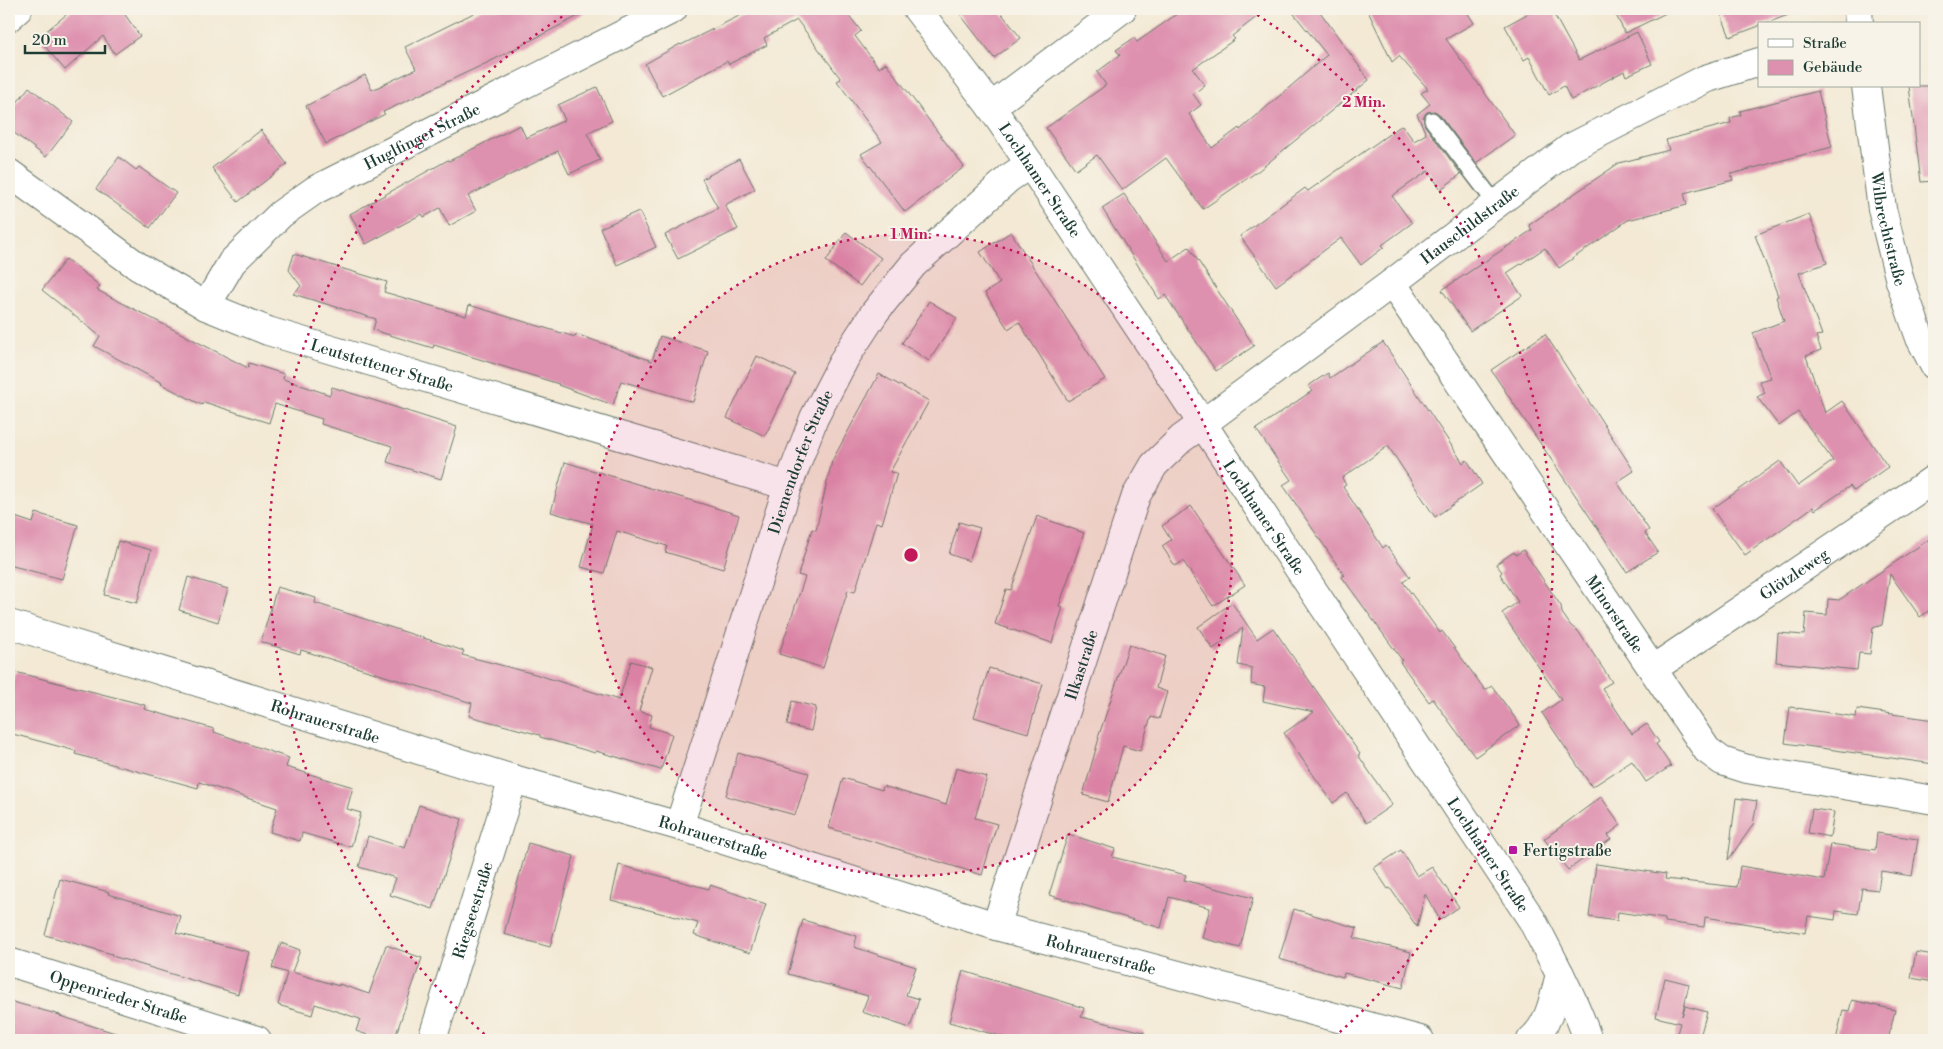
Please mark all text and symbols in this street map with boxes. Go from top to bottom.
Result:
scale bar [25,22,105,54]
legend [1758,22,1920,88]
text: 20 m [32,31,67,50]
text: Straße [1803,34,1847,53]
text: Gebäude [1803,58,1862,77]
text: 2 Min. [1342,93,1386,112]
street label: Huglfinger Straße [361,99,484,175]
street label: Lochhamer Straße [994,119,1085,242]
street label: Wilbrechtstraße [1866,170,1910,289]
street label: Hauschildstraße [1417,181,1523,269]
text: 1 Min. [890,225,932,244]
street label: Leutstettener Straße [308,335,456,397]
street label: Diemendorfer Straße [764,386,838,537]
street label: Lochhamer Straße [1218,457,1309,579]
street label: Glötzleweg [1756,544,1833,605]
centre of rings [902,546,920,564]
street label: Minorstraße [1581,572,1648,657]
street label: Ilkastraße [1061,627,1103,702]
street label: Rohrauerstraße [268,696,382,748]
street label: Lochhamer Straße [1442,794,1533,917]
street label: Rohrauerstraße [656,812,770,864]
place label: Fertigstraße [1523,841,1612,861]
marker: Fertigstraße [1507,844,1519,856]
street label: Riegseestraße [449,859,498,962]
street label: Rohrauerstraße [1043,931,1158,980]
street label: Oppenrieder Straße [47,966,190,1029]

